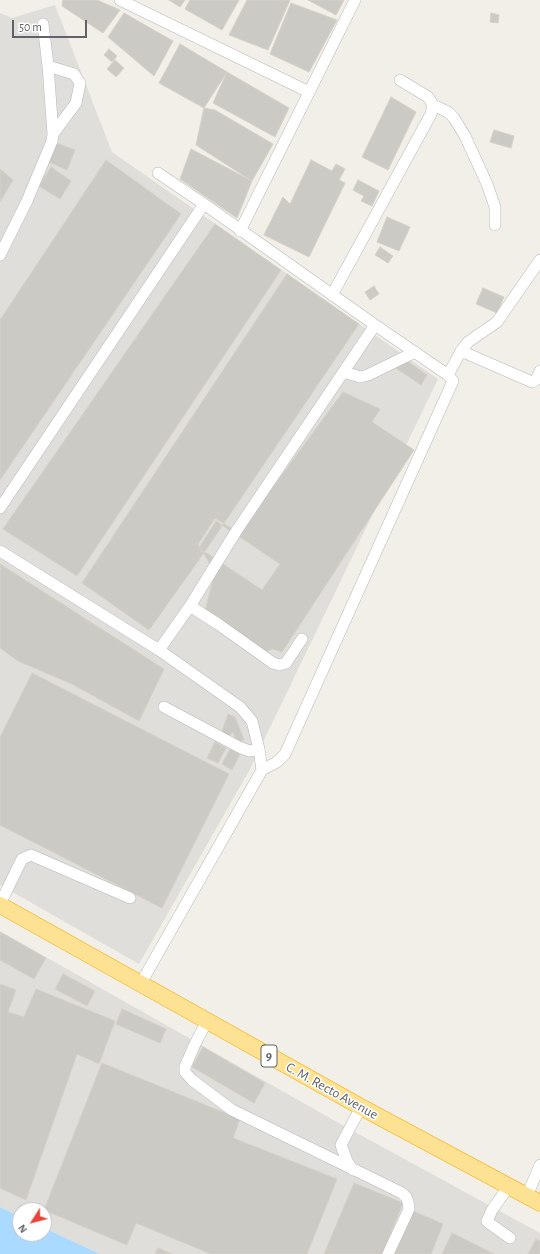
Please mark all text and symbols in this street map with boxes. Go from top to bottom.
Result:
scale bar [14,12,89,38]
text: 50 m [19,21,42,33]
road number: 9 [261,1045,277,1067]
street label: C. M. Recto Avenue [283,1059,381,1123]
north arrow [12,1202,52,1242]
text: N [16,1222,29,1235]

